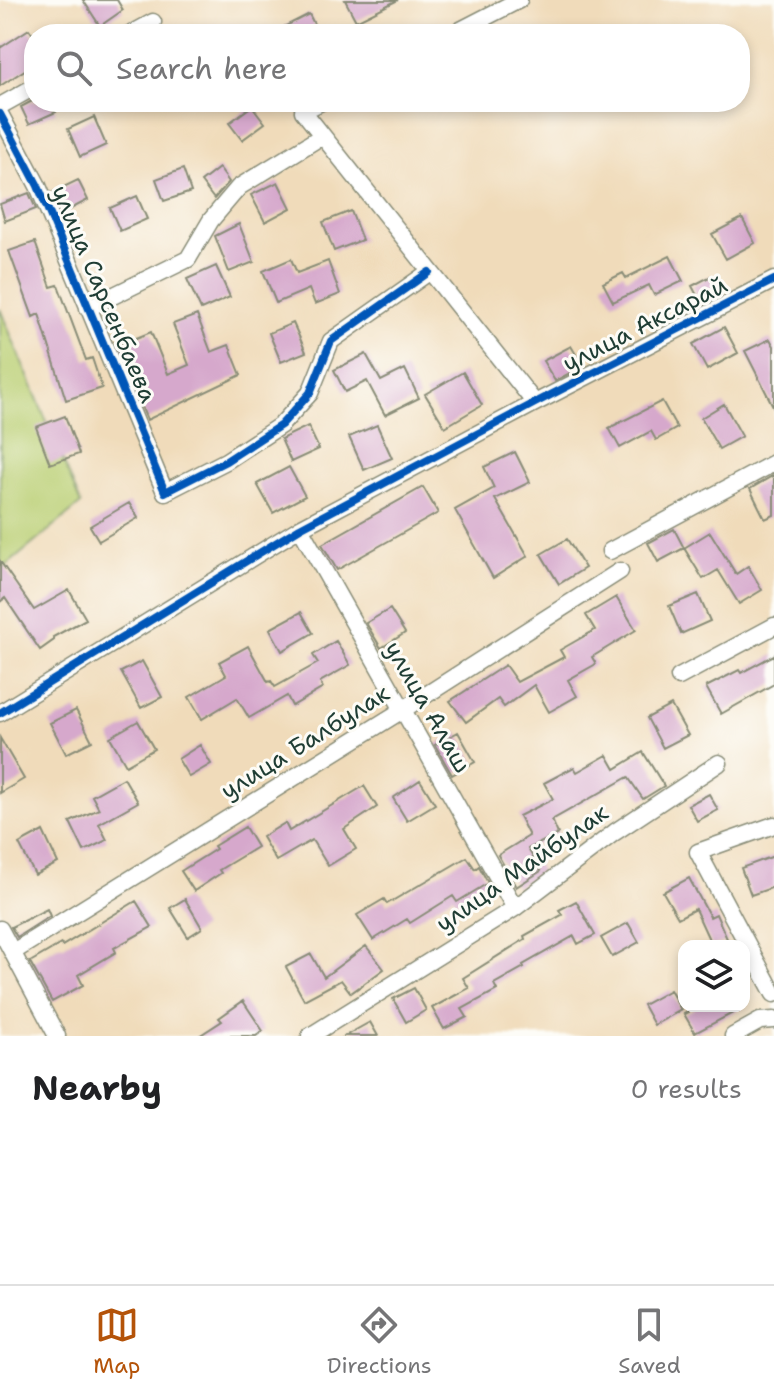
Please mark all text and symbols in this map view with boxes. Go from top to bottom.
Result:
search box [24,24,750,112]
icon: search [52,46,96,90]
text: Search here [116,48,287,89]
street label: улица Сарсенбаева [44,180,164,408]
street label: улица Аксарай [557,269,733,379]
street label: улица Алаш [377,635,479,779]
street label: улица Балбулак [214,677,396,807]
street label: улица Майбулак [429,796,615,940]
map controls [678,940,750,1012]
button: layers [678,940,750,1012]
text: Nearby [32,1065,162,1111]
text: 0 results [630,1071,742,1106]
tab: Map [93,1303,140,1380]
tab: Directions [327,1303,432,1380]
tab: Saved [618,1303,681,1380]

